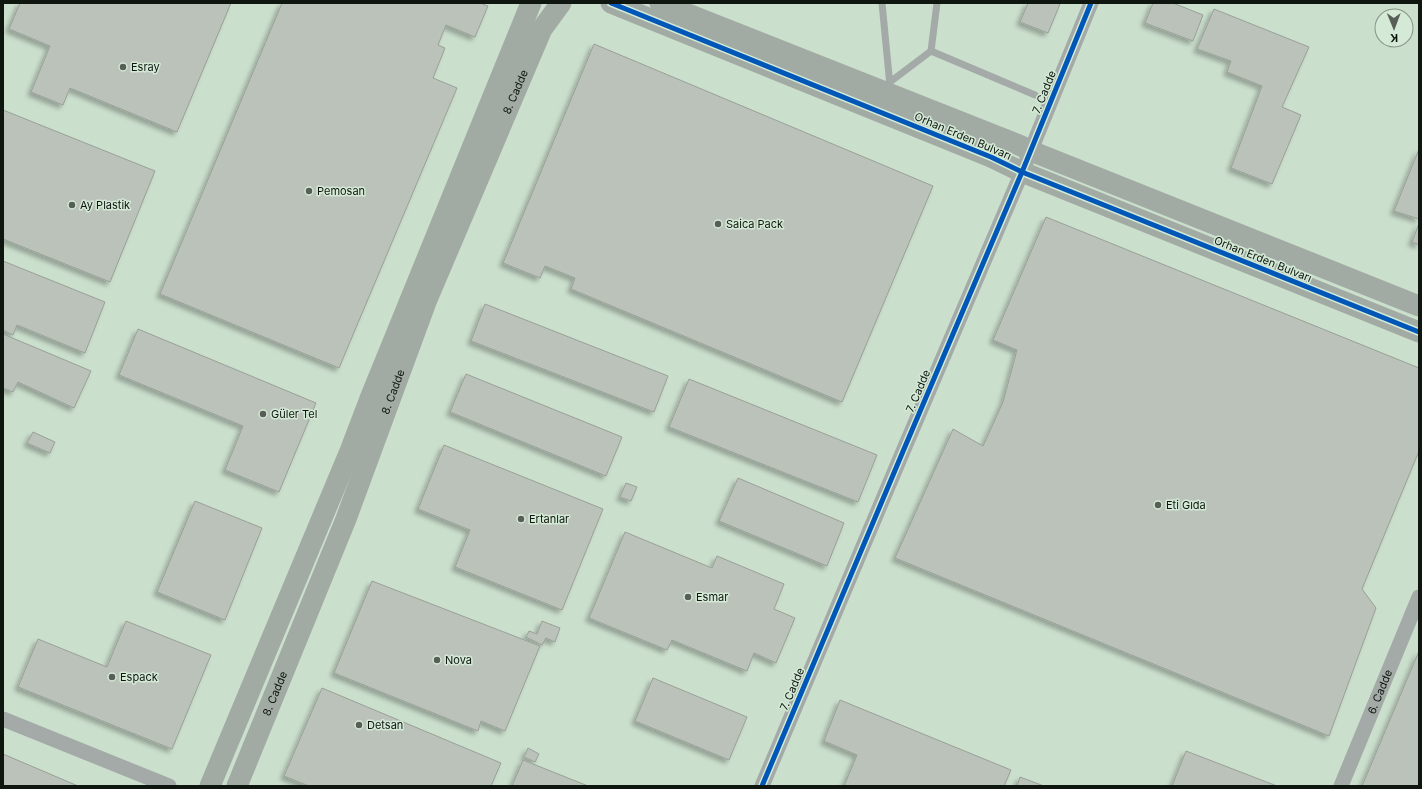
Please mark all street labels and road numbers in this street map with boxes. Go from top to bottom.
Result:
street label: 8. Cadde [500,67,531,116]
street label: 7. Cadde [1029,68,1059,116]
street label: Orhan Erden Bulvarı [912,109,1014,163]
street label: Orhan Erden Bulvarı [1212,233,1314,285]
street label: 8. Cadde [378,367,408,416]
street label: 7. Cadde [903,367,933,415]
street label: 7. Cadde [777,665,807,713]
street label: 6. Cadde [1365,667,1395,716]
street label: 8. Cadde [259,669,290,718]

